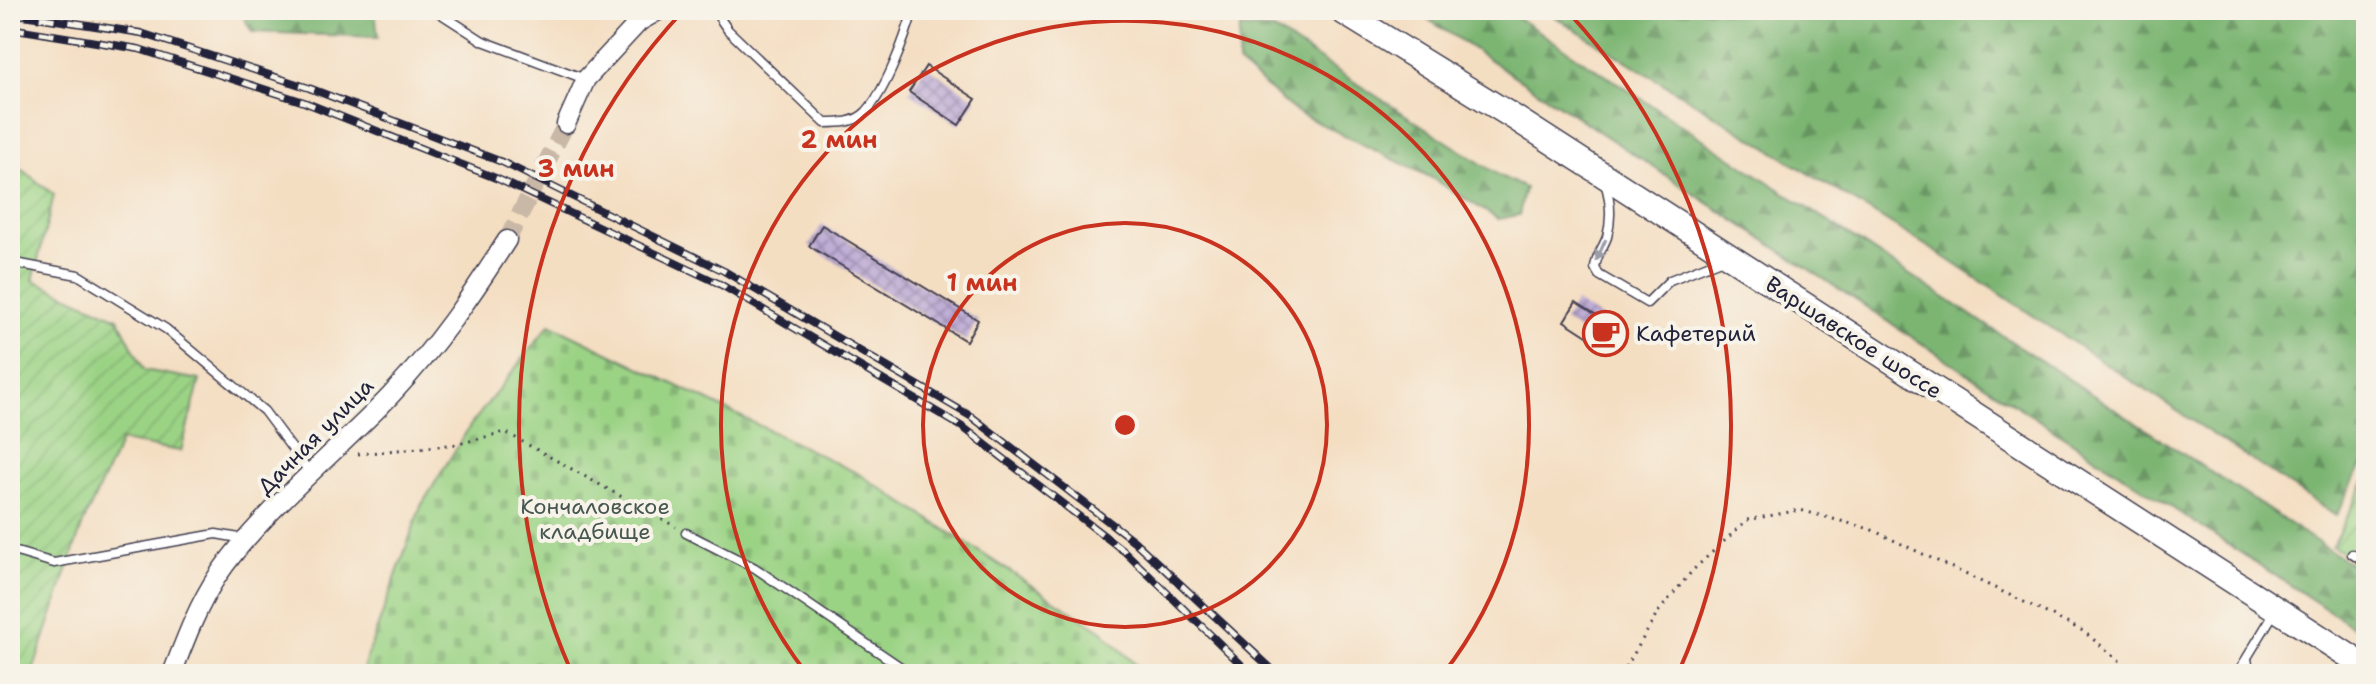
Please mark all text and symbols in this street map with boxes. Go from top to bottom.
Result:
text: 2 мин [801,124,878,156]
text: 3 мин [538,153,615,185]
one-way arrow [1594,238,1608,261]
text: 1 мин [946,267,1018,299]
street label: Варшавское шоссе [1760,269,1948,405]
cafe icon: Кафетерий [1581,309,1629,357]
place label: Кафетерий [1636,319,1756,348]
street label: Дачная улица [251,372,380,501]
centre of rings [1111,411,1139,439]
park label: Кончаловское кладбище [520,492,670,546]

